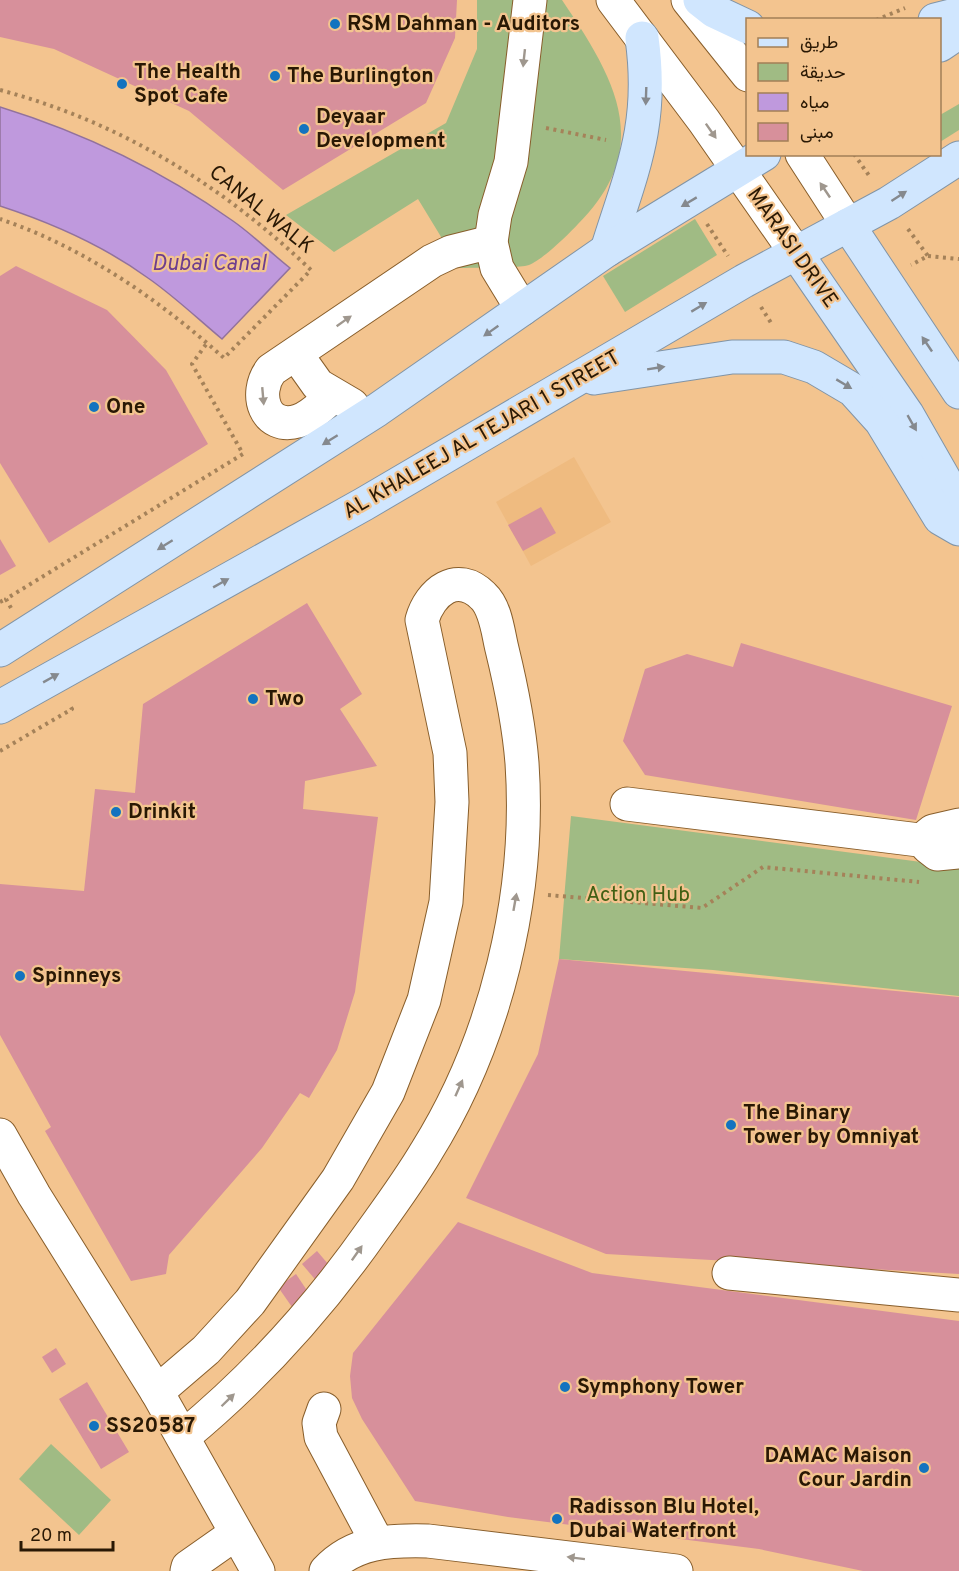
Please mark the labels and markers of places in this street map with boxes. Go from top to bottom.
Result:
place label: RSM Dahman - Auditors [347,11,580,38]
marker: RSM Dahman - Auditors [328,17,342,31]
place label: The Health Spot Cafe [134,59,241,110]
place label: The Burlington [287,63,434,90]
marker: The Burlington [268,69,282,83]
marker: The Health Spot Cafe [115,77,129,91]
place label: Deyaar Development [316,104,445,155]
marker: Deyaar Development [297,122,311,136]
place label: One [106,394,145,421]
marker: One [87,400,101,414]
place label: Two [265,686,304,713]
marker: Two [246,692,260,706]
place label: Drinkit [128,799,196,826]
marker: Drinkit [109,805,123,819]
place label: Spinneys [32,963,121,990]
marker: Spinneys [13,969,27,983]
place label: The Binary Tower by Omniyat [743,1100,919,1151]
marker: The Binary Tower by Omniyat [724,1118,738,1132]
place label: Symphony Tower [577,1374,744,1401]
marker: Symphony Tower [558,1380,572,1394]
place label: SS20587 [106,1413,195,1440]
marker: SS20587 [87,1419,101,1433]
place label: DAMAC Maison Cour Jardin [764,1443,912,1494]
marker: DAMAC Maison Cour Jardin [917,1461,931,1475]
place label: Radisson Blu Hotel, Dubai Waterfront [569,1494,759,1545]
marker: Radisson Blu Hotel, Dubai Waterfront [550,1512,564,1526]

